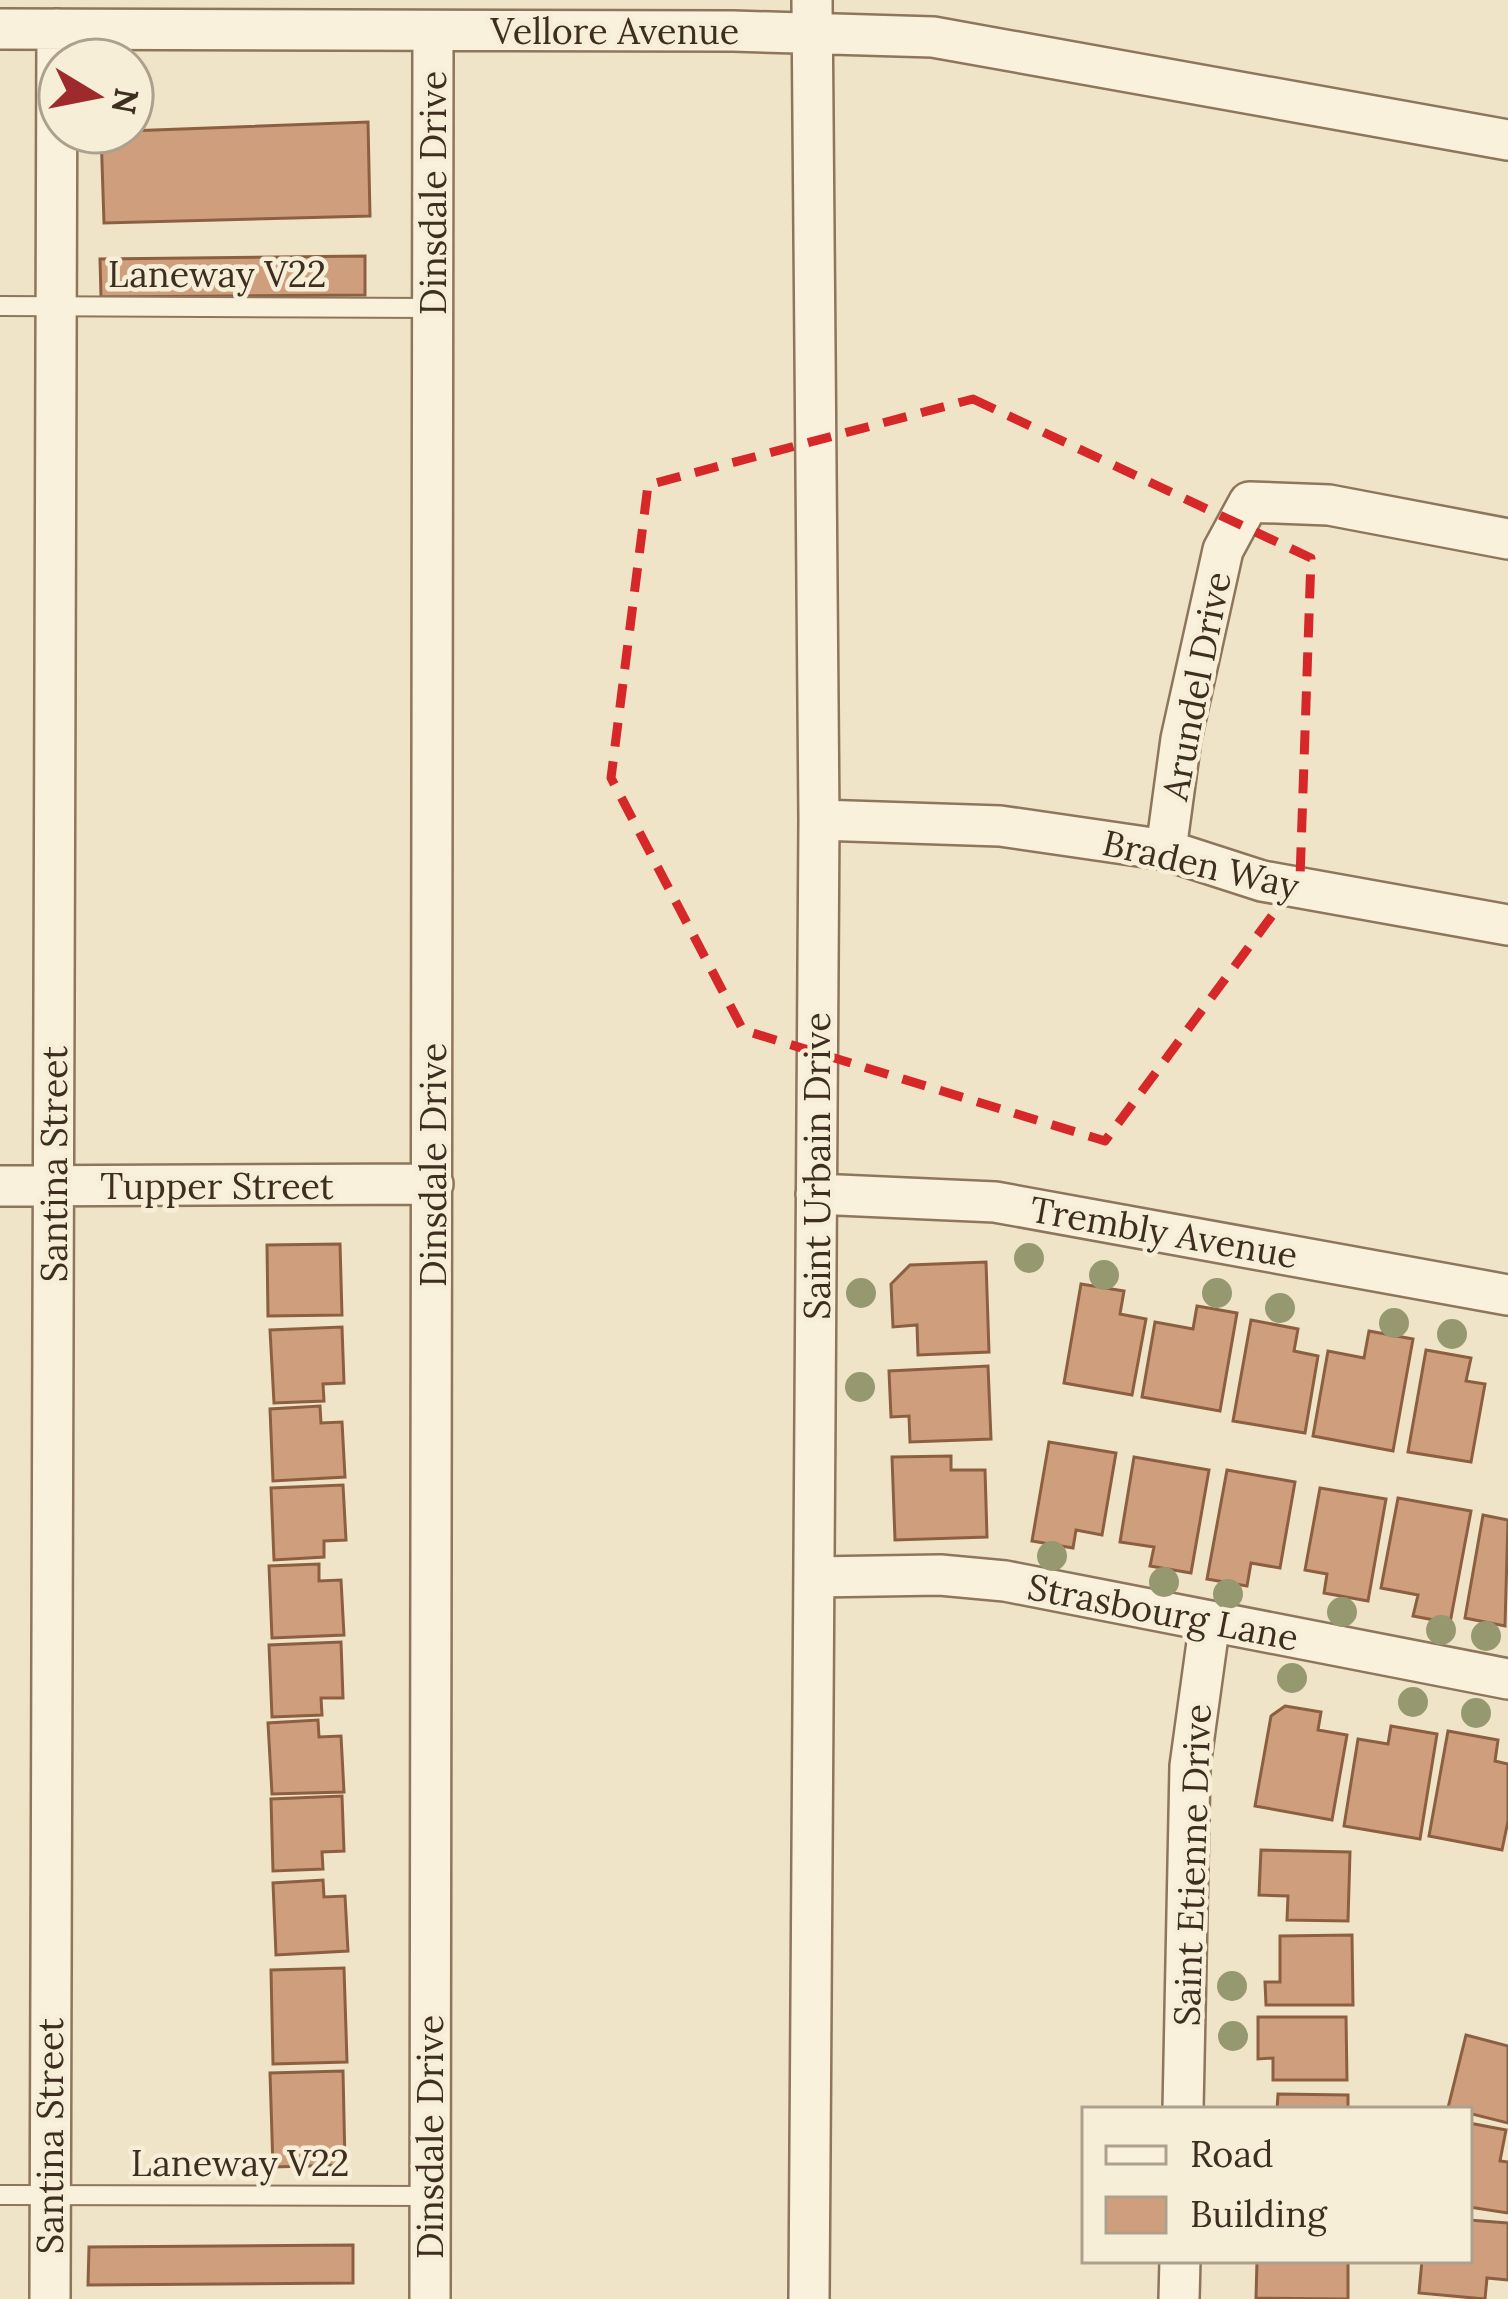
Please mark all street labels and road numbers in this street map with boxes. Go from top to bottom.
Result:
street label: Vellore Avenue [490,8,739,54]
street label: Dinsdale Drive [410,71,456,315]
street label: Laneway V22 [108,251,326,297]
street label: Arundel Drive [1151,568,1241,805]
street label: Braden Way [1098,819,1304,909]
street label: Saint Urbain Drive [794,1012,840,1320]
street label: Dinsdale Drive [410,1043,456,1287]
street label: Santina Street [31,1046,77,1282]
street label: Tupper Street [100,1163,334,1209]
street label: Trembly Avenue [1027,1186,1301,1278]
street label: Strasbourg Lane [1024,1563,1302,1661]
street label: Saint Etienne Drive [1163,1703,1221,2027]
street label: Dinsdale Drive [407,2015,453,2259]
street label: Santina Street [27,2018,73,2254]
street label: Laneway V22 [131,2140,349,2186]

